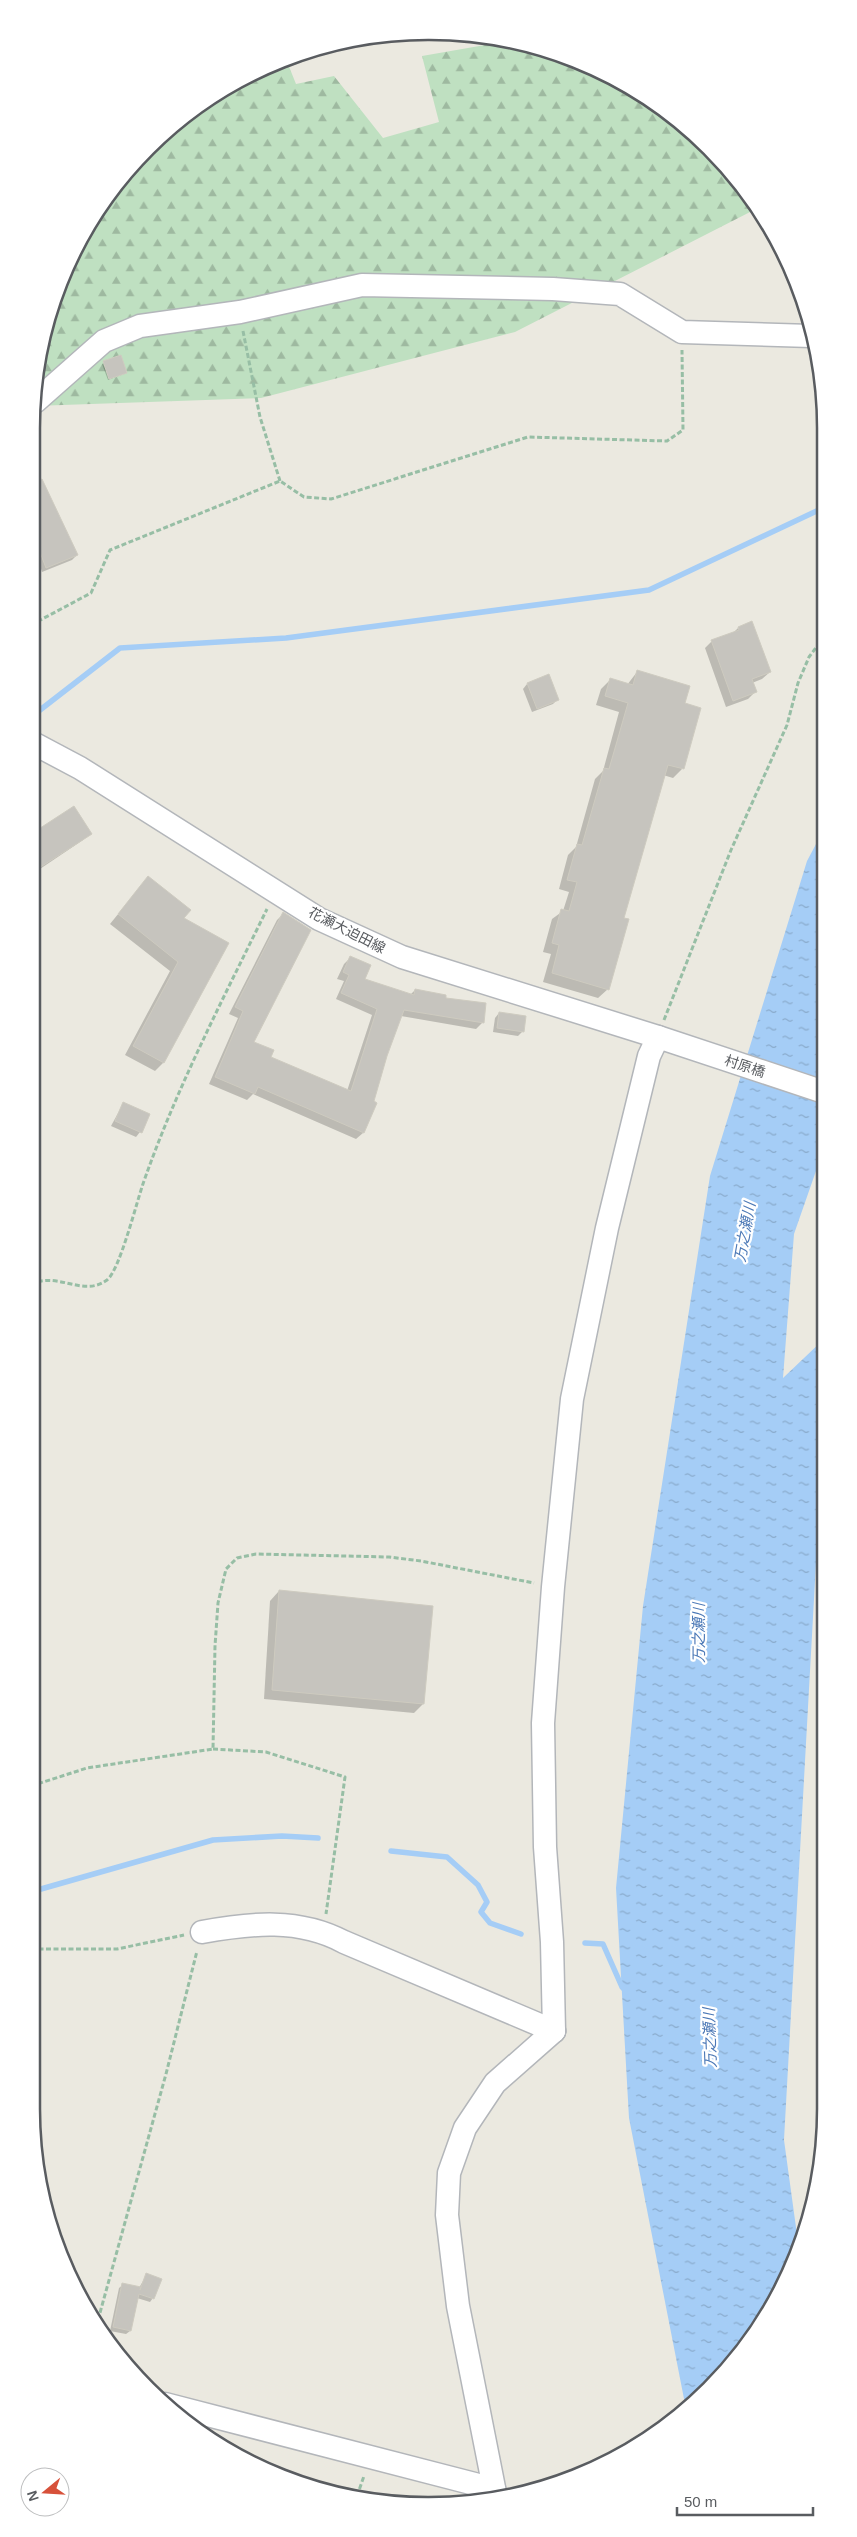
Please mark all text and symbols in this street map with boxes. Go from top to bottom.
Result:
street label: 花瀬大迫田線 [306,904,388,956]
street label: 村原橋 [723,1052,767,1080]
water label: 万之瀬川 [731,1199,758,1263]
water label: 万之瀬川 [690,1601,707,1663]
water label: 万之瀬川 [700,2006,719,2068]
north arrow [20,2467,70,2517]
scale bar [677,2484,813,2516]
text: N [23,2489,42,2503]
text: 50 m [684,2493,717,2510]

